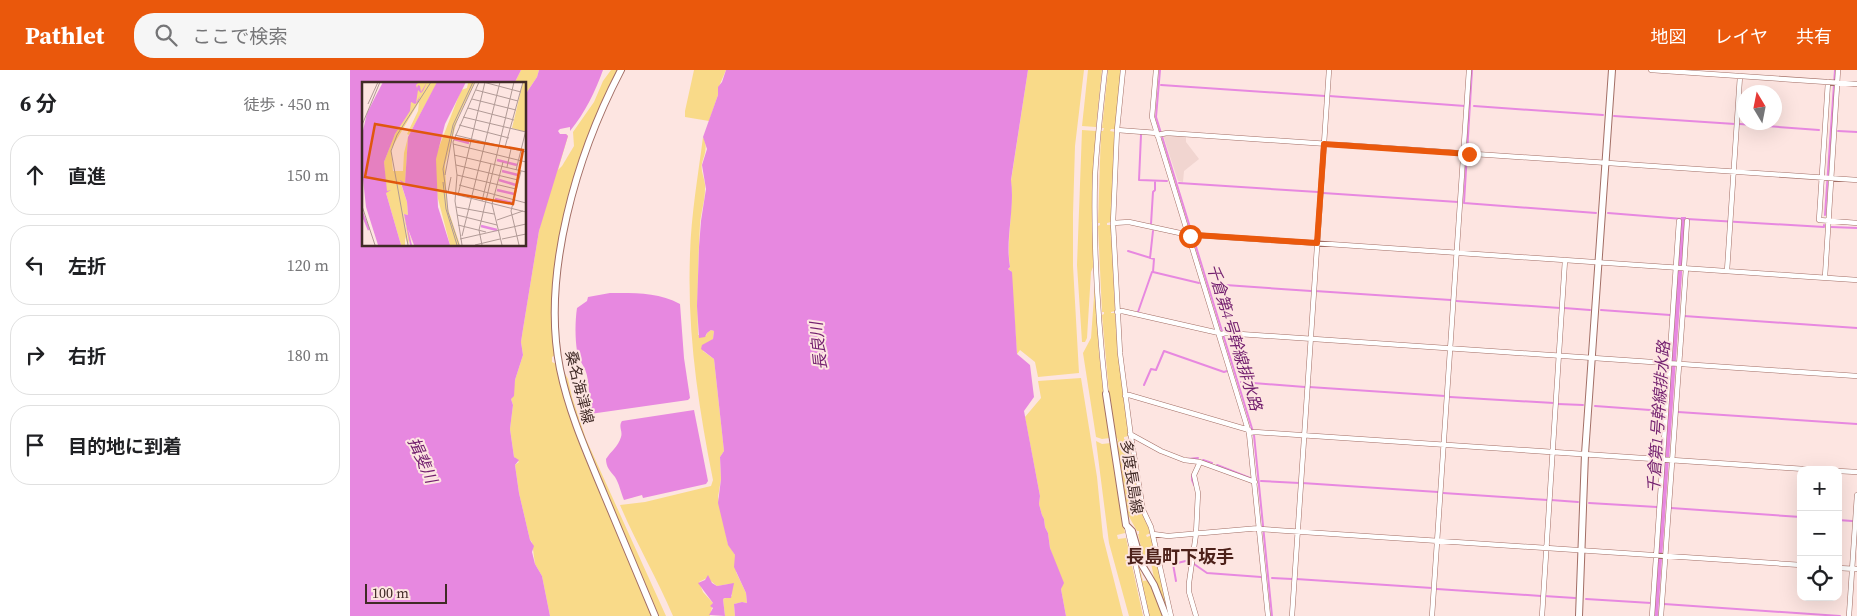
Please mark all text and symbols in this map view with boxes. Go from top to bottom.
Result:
search box [134,13,484,58]
text: Pathlet [25,19,104,52]
icon: search [152,21,180,49]
text: ここで検索 [192,23,287,49]
text: 地図 [1651,24,1687,49]
text: レイヤ [1715,24,1768,49]
text: 共有 [1796,24,1832,49]
inset map [362,82,526,246]
north arrow [1737,85,1782,130]
text: 6 分 [20,89,57,118]
text: 徒歩 · 450 m [244,93,330,115]
route end [1458,143,1481,166]
icon: ahead [21,161,49,189]
text: 直進 [68,163,106,189]
text: 150 m [287,164,329,186]
route start [1179,225,1202,248]
icon: left [21,251,49,279]
text: 左折 [68,253,106,279]
text: 120 m [287,254,329,276]
water label: 千倉第4号幹線排水路 [1202,261,1268,415]
water label: 長良川 [804,319,831,371]
water label: 千倉第1号幹線排水路 [1642,338,1674,494]
icon: right [21,341,49,369]
text: 右折 [68,343,106,369]
text: 180 m [287,344,329,366]
street label: 桑名海津線 [561,348,599,426]
icon: arrive [21,431,49,459]
text: 目的地に到着 [68,433,182,459]
water label: 揖斐川 [403,434,444,488]
street label: 多度長島線 [1116,438,1148,516]
map controls [1797,466,1842,601]
button: + [1797,466,1842,511]
button: − [1797,511,1842,556]
district label: 長島町下坂手 [1126,544,1234,569]
button: locate [1797,556,1842,601]
scale bar [365,581,448,604]
text: 100 m [372,583,409,603]

